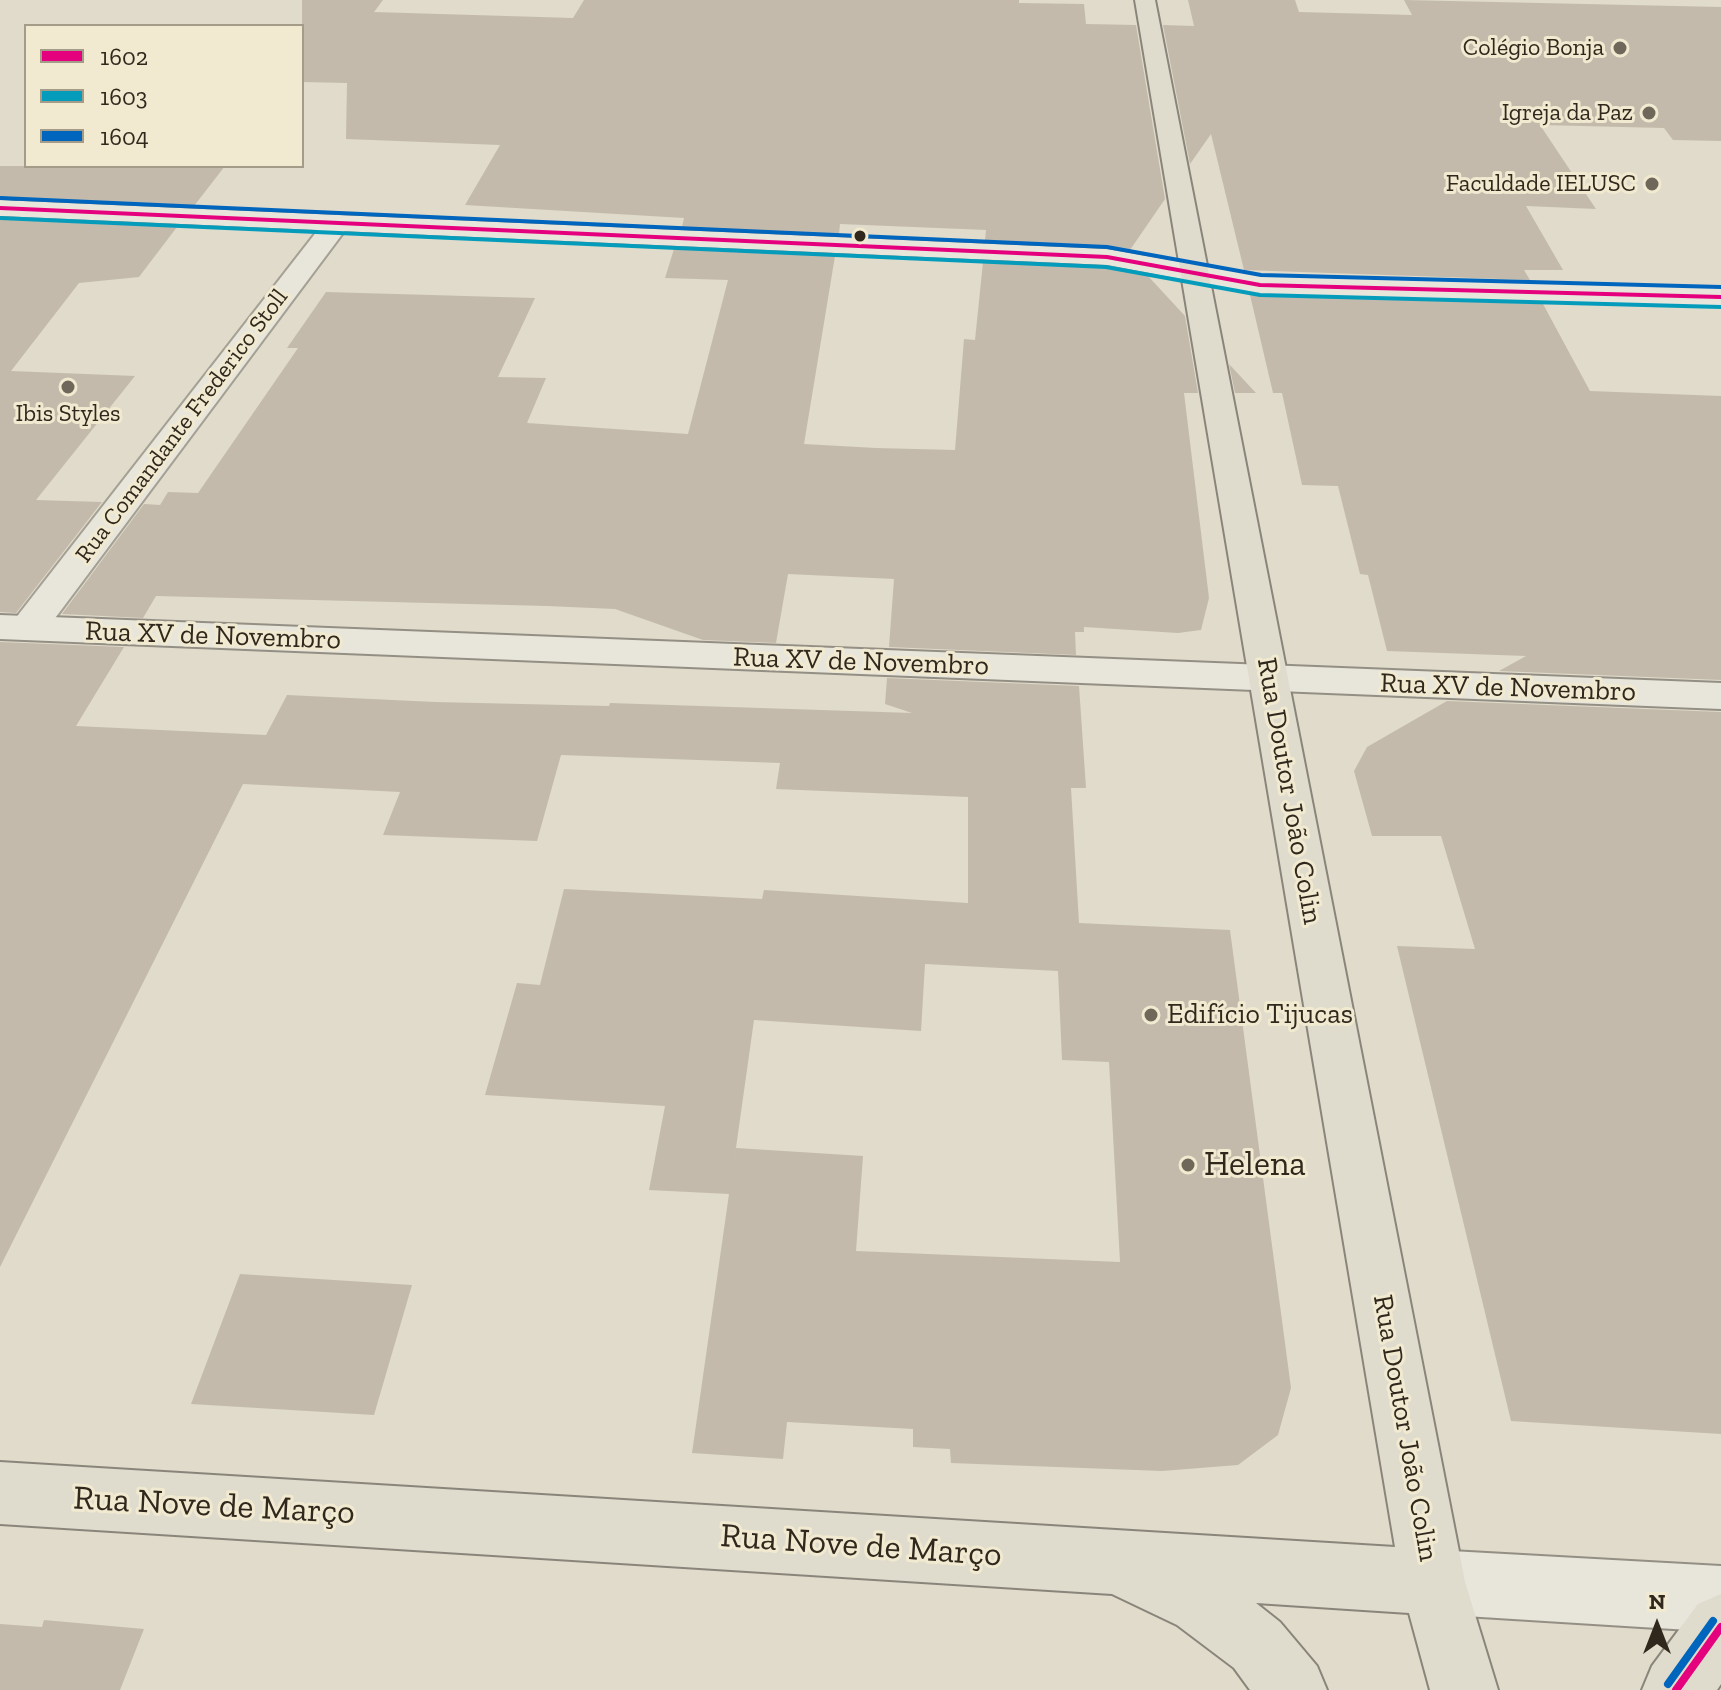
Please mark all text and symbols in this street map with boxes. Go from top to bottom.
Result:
legend [24,24,304,168]
place label: Colégio Bonja [1463,34,1604,62]
marker: Colégio Bonja [1611,39,1629,57]
text: 1602 [100,42,148,71]
text: 1603 [100,82,148,111]
place label: Igreja da Paz [1502,99,1633,127]
marker: Igreja da Paz [1640,104,1658,122]
text: 1604 [100,122,149,151]
place label: Faculdade IELUSC [1446,170,1636,198]
marker: Faculdade IELUSC [1643,175,1661,193]
unlabelled marker [852,228,868,244]
street label: Rua Comandante Frederico Stoll [70,284,294,568]
marker: Ibis Styles [59,378,77,396]
place label: Ibis Styles [15,400,121,428]
street label: Rua XV de Novembro [84,615,342,657]
street label: Rua XV de Novembro [732,641,990,683]
street label: Rua Doutor João Colin [1249,655,1329,927]
street label: Rua XV de Novembro [1379,667,1637,709]
place label: Edifício Tijucas [1167,998,1353,1032]
marker: Edifício Tijucas [1142,1006,1160,1024]
place label: Helena [1204,1145,1306,1185]
marker: Helena [1179,1156,1197,1174]
street label: Rua Doutor João Colin [1365,1292,1445,1564]
street label: Rua Nove de Março [72,1478,356,1534]
street label: Rua Nove de Março [719,1516,1003,1576]
north arrow [1617,1586,1697,1666]
text: N [1649,1588,1665,1615]

